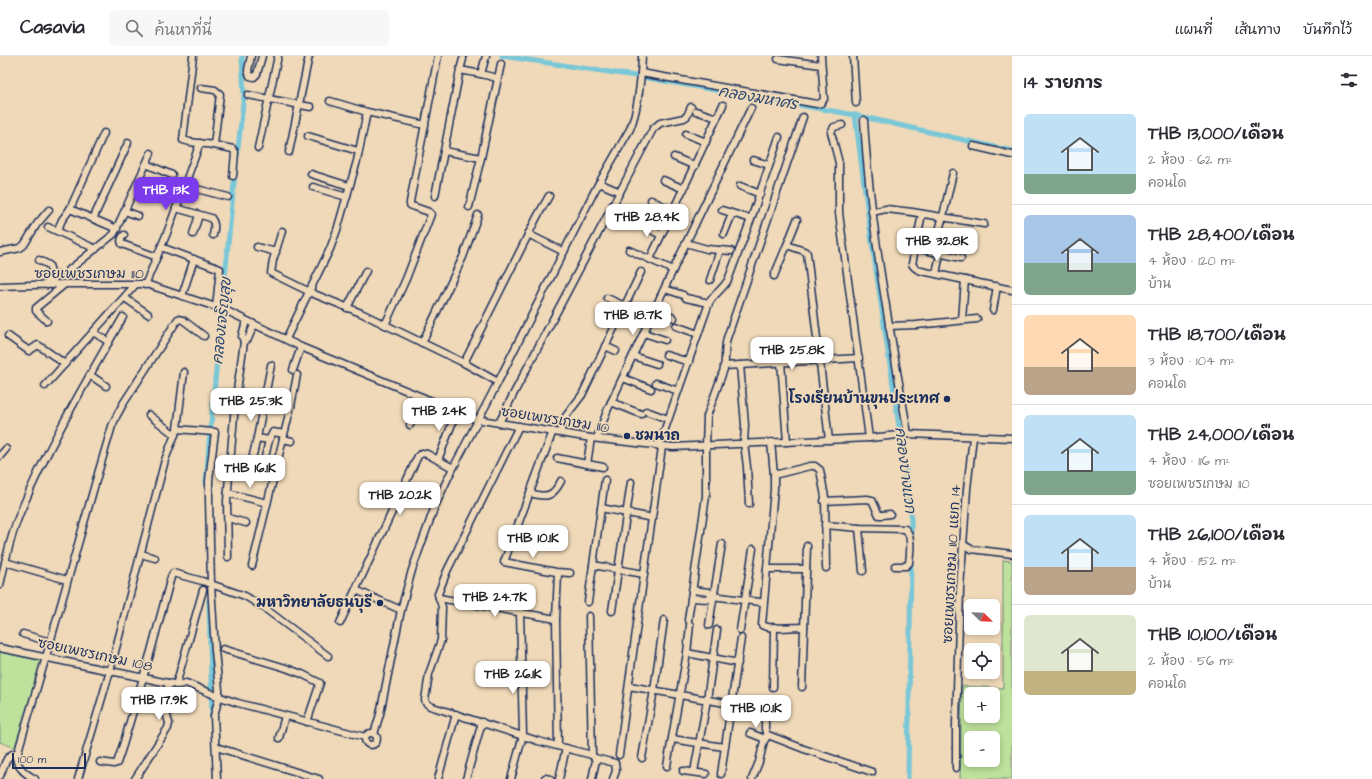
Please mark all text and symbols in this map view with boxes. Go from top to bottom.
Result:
search box [109,10,389,46]
text: Casavia [20,14,85,41]
icon: search [123,17,145,39]
text: ค้นหาที่นี่ [155,20,212,41]
text: แผนที่ [1175,20,1212,40]
text: เส้นทาง [1234,20,1281,40]
text: บันทึกไว้ [1303,20,1352,40]
icon: filters [1338,69,1360,91]
text: 14 รายการ [1024,71,1103,95]
water label: คลองมหาศร [717,81,801,116]
text: THB 13,000/เดือน [1148,122,1284,146]
icon: home [1056,130,1104,178]
text: 2 ห้อง · 62 m² [1148,151,1233,169]
text: คอนโด [1148,174,1186,192]
pin: THB 13K [129,177,203,211]
text: THB 13K [143,181,189,199]
pin: THB 28.4K [601,204,693,238]
text: THB 28.4K [615,208,679,226]
text: THB 28,400/เดือน [1148,223,1295,247]
pin: THB 32.8K [891,228,983,262]
icon: home [1056,231,1104,279]
text: THB 32.8K [906,232,968,250]
text: 4 ห้อง · 120 m² [1148,252,1236,270]
street label: ซอยเพชรเกษม 110 [34,264,144,284]
water label: คลองเจริญสุข [207,275,237,365]
text: บ้าน [1148,275,1171,293]
pin: THB 18.7K [587,302,679,336]
text: THB 18.7K [604,306,662,324]
text: THB 18,700/เดือน [1148,323,1286,347]
icon: home [1056,331,1104,379]
pin: THB 25.8K [746,337,838,371]
text: THB 25.8K [759,341,825,359]
text: 3 ห้อง · 104 m² [1148,352,1235,370]
text: คอนโด [1148,375,1186,393]
pin: THB 25.3K [205,388,297,422]
place label: โรงเรียนบ้านขุนประเทศ [788,388,940,409]
text: THB 25.3K [219,392,283,410]
marker: โรงเรียนบ้านขุนประเทศ [942,394,952,404]
pin: THB 24K [402,398,476,432]
text: THB 24K [412,402,466,420]
street label: ซอยเพชรเกษม 110 [499,402,611,438]
text: THB 24,000/เดือน [1148,423,1294,447]
place label: ชมนาถ [635,426,680,446]
water label: คลองบางแวก [889,426,921,516]
marker: ชมนาถ [622,431,632,441]
icon: home [1056,431,1104,479]
text: 4 ห้อง · 116 m² [1148,452,1230,470]
pin: THB 16.1K [204,455,296,489]
text: THB 16.1K [224,459,276,477]
text: ซอยเพชรเกษม 110 [1148,475,1250,493]
pin: THB 20.2K [354,482,446,516]
street label: ซอยเพชรเกษม 110 แยก 14 [938,484,966,644]
text: THB 20.2K [368,486,432,504]
text: THB 26,100/เดือน [1148,523,1285,547]
pin: THB 10.1K [487,525,579,559]
text: THB 10.1K [507,529,559,547]
icon: home [1056,531,1104,579]
text: 4 ห้อง · 152 m² [1148,552,1237,570]
text: บ้าน [1148,575,1171,593]
pin: THB 24.7K [449,584,541,618]
text: THB 24.7K [463,588,527,606]
place label: มหาวิทยาลัยธนบุรี [256,592,372,613]
marker: มหาวิทยาลัยธนบุรี [375,598,385,608]
north arrow [964,599,1000,635]
map controls [964,599,1000,767]
text: THB 10,100/เดือน [1148,623,1277,647]
icon: home [1056,631,1104,679]
street label: ซอยเพชรเกษม 108 [36,633,154,677]
button: locate [964,643,1000,679]
text: 2 ห้อง · 56 m² [1148,652,1234,670]
pin: THB 26.1K [467,661,559,695]
text: THB 26.1K [484,665,542,683]
text: คอนโด [1148,675,1186,693]
pin: THB 17.9K [113,687,205,721]
button: + [964,687,1000,723]
text: THB 17.9K [130,691,188,709]
pin: THB 10.1K [710,695,802,729]
text: THB 10.1K [730,699,782,717]
button: − [964,731,1000,767]
scale bar [12,751,86,770]
text: 100 m [18,752,46,767]

